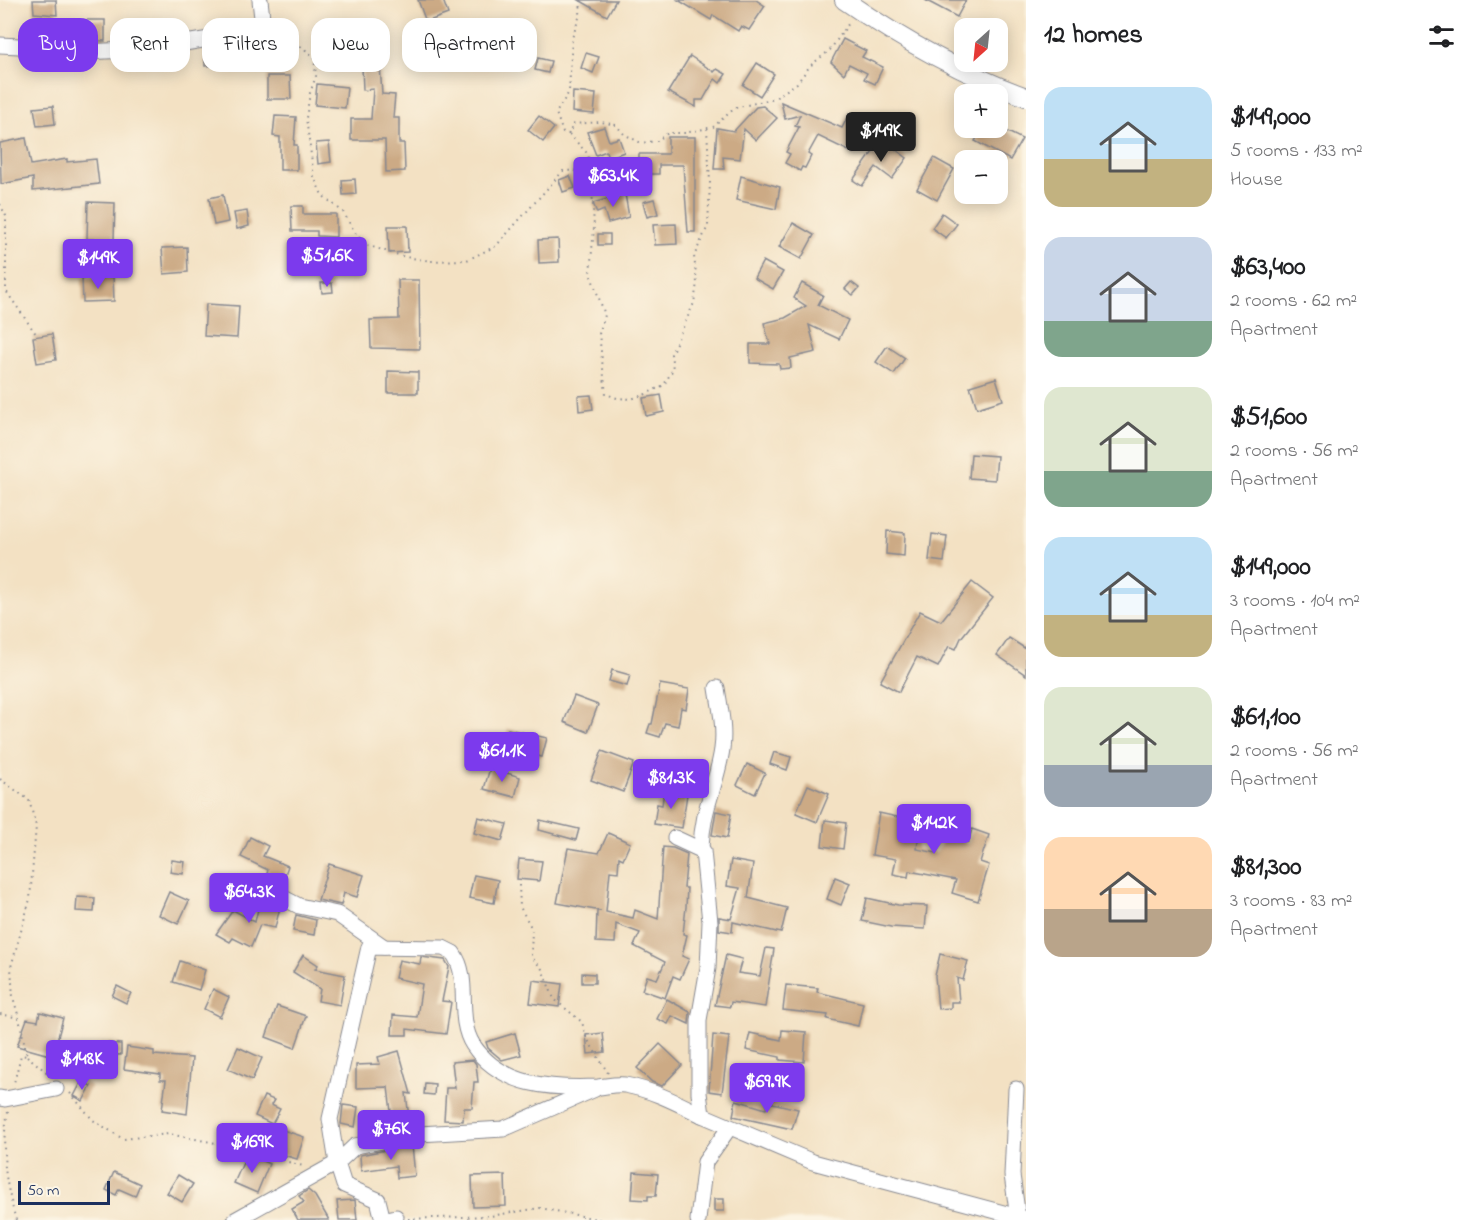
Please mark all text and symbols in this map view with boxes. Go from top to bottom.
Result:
text: 12 homes [1044,17,1143,55]
chip: Buy [18,18,98,72]
chip: Rent [110,18,190,72]
chip: Filters [202,18,299,72]
chip: New [311,18,390,72]
chip: Apartment [402,18,537,72]
north arrow [954,18,1008,72]
map controls [954,18,1008,204]
icon: filters [1425,20,1458,53]
button: + [954,84,1008,138]
text: $149,000 [1230,99,1311,137]
icon: home [1092,111,1164,183]
pin: $149K [839,112,923,163]
text: $149K [860,117,902,146]
text: 5 rooms · 133 m² [1230,137,1363,166]
button: − [954,150,1008,204]
pin: $63.4K [564,157,662,208]
text: $63.4K [587,162,639,191]
text: House [1230,166,1283,195]
pin: $51.6K [278,237,376,288]
pin: $149K [56,239,140,290]
text: $51.6K [301,242,353,271]
text: $149K [77,244,119,273]
text: $63,400 [1230,249,1306,287]
icon: home [1092,261,1164,333]
text: 2 rooms · 62 m² [1230,287,1357,316]
text: Apartment [1230,316,1318,345]
text: $51,600 [1230,399,1307,437]
icon: home [1092,411,1164,483]
text: 2 rooms · 56 m² [1230,437,1359,466]
text: Apartment [1230,466,1318,495]
text: $149,000 [1230,549,1311,587]
icon: home [1092,561,1164,633]
text: 3 rooms · 104 m² [1230,587,1360,616]
text: Apartment [1230,616,1318,645]
text: $61,100 [1230,699,1301,737]
icon: home [1092,711,1164,783]
pin: $61.1K [453,732,551,783]
text: $61.1K [478,737,526,766]
text: 2 rooms · 56 m² [1230,737,1359,766]
pin: $81.3K [622,759,720,810]
text: $81.3K [647,764,695,793]
text: Apartment [1230,766,1318,795]
pin: $142K [892,804,976,855]
text: $142K [911,809,957,838]
text: $81,300 [1230,849,1301,887]
icon: home [1092,861,1164,933]
pin: $64.3K [200,873,298,924]
text: $64.3K [223,878,275,907]
text: 3 rooms · 83 m² [1230,887,1352,916]
text: Apartment [1230,916,1318,945]
pin: $148K [40,1040,124,1091]
text: $148K [60,1045,104,1074]
pin: $69.9K [718,1063,816,1114]
text: $69.9K [744,1068,790,1097]
pin: $76K [355,1110,427,1161]
text: $76K [372,1115,410,1144]
pin: $169K [210,1123,294,1174]
text: $169K [231,1128,273,1157]
scale bar [18,1178,110,1206]
text: 50 m [27,1179,59,1203]

